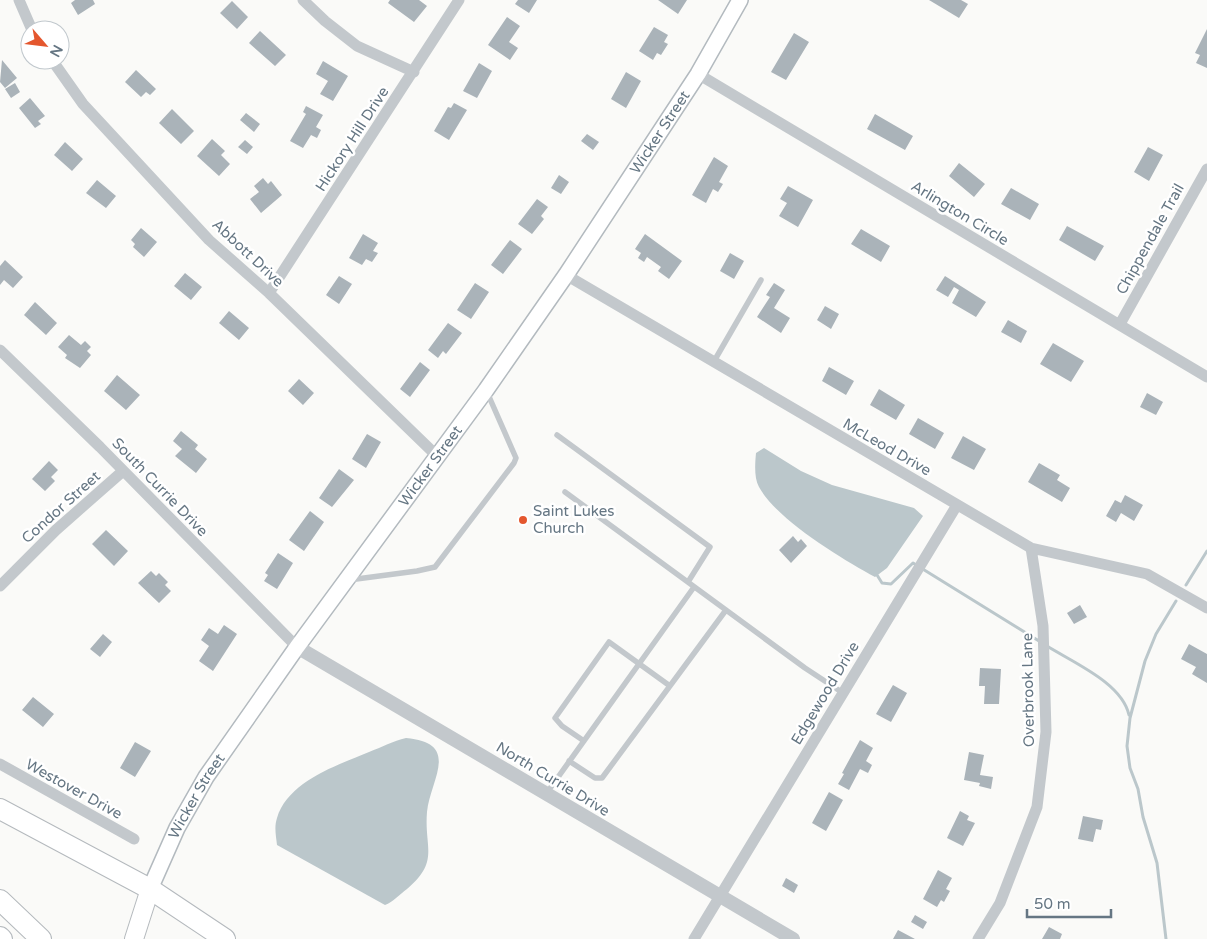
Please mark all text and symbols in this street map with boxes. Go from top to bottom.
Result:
north arrow [20,20,70,70]
text: N [46,42,66,60]
street label: Hickory Hill Drive [312,83,392,195]
street label: Wicker Street [626,87,694,177]
street label: Arlington Circle [908,177,1012,249]
street label: Chippendale Trail [1112,181,1188,297]
street label: Abbott Drive [208,215,288,291]
street label: McLeod Drive [840,414,934,480]
street label: Wicker Street [395,422,466,510]
street label: South Currie Drive [108,434,212,540]
street label: Condor Street [18,467,104,547]
place label: Saint Lukes Church [533,502,615,537]
marker: Saint Lukes Church [517,514,529,526]
street label: Overbrook Lane [1018,633,1038,747]
street label: Edgewood Drive [787,638,863,748]
street label: North Currie Drive [493,738,613,820]
street label: Wicker Street [164,750,229,841]
street label: Westover Drive [23,755,125,823]
scale bar [1027,886,1111,918]
text: 50 m [1034,895,1071,913]

